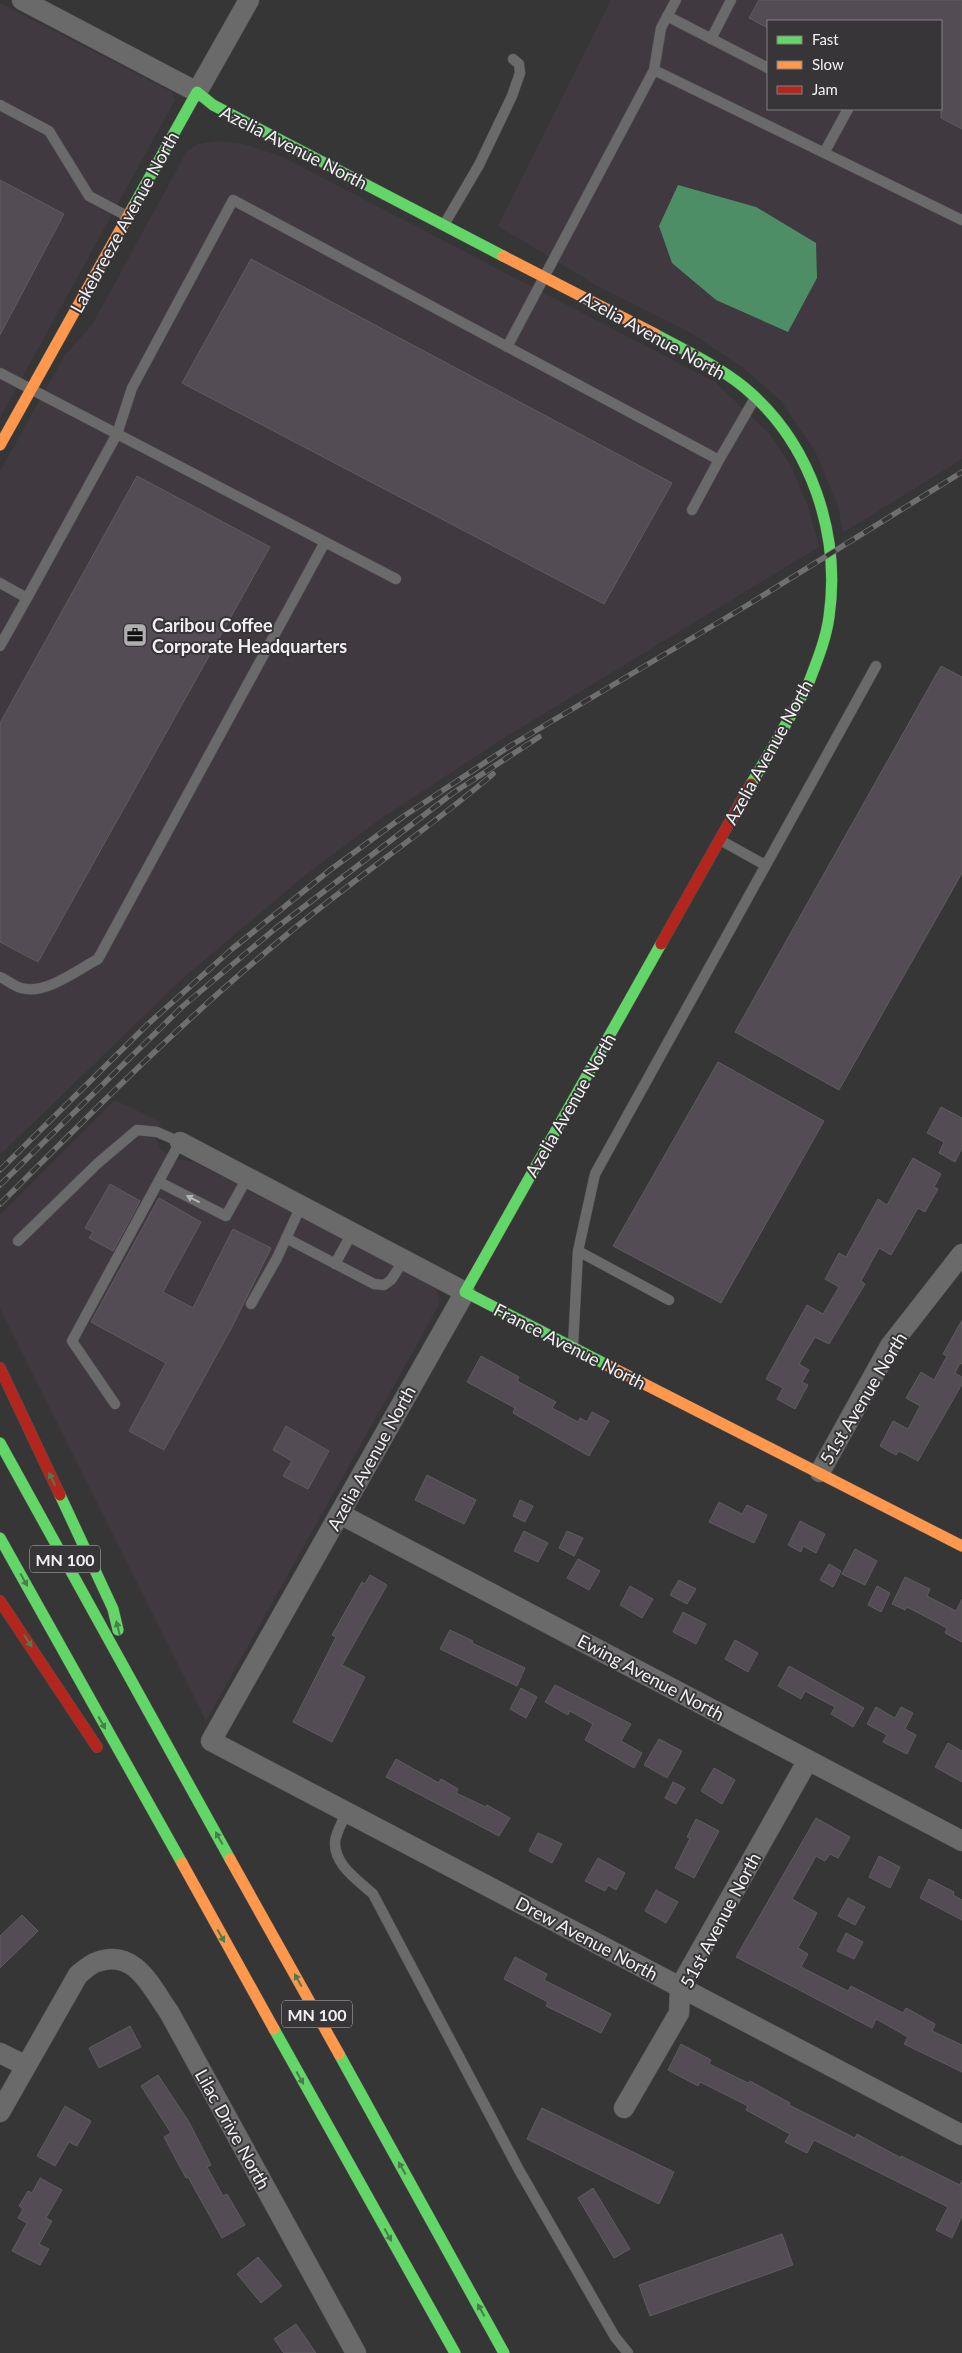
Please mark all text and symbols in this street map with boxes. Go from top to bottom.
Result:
legend [767,20,942,110]
text: Fast [812,30,839,48]
text: Slow [812,55,844,73]
text: Jam [812,80,838,98]
street label: Azelia Avenue North [217,100,371,194]
street label: Lakebreeze Avenue North [65,127,183,317]
street label: Azelia Avenue North [577,286,729,384]
place label: Caribou Coffee Corporate Headquarters [152,614,347,657]
office icon: Caribou Coffee Corporate Headquarters [122,622,148,648]
street label: Azelia Avenue North [719,676,817,828]
street label: Azelia Avenue North [520,1029,620,1181]
one-way arrow [185,1195,200,1203]
street label: France Avenue North [490,1298,650,1394]
street label: 51st Avenue North [815,1328,911,1468]
street label: Azelia Avenue North [322,1382,420,1534]
one-way arrow [48,1472,56,1486]
road number: MN 100 [30,1546,100,1572]
one-way arrow [19,1574,28,1587]
one-way arrow [114,1620,122,1635]
street label: Ewing Avenue North [574,1629,728,1725]
one-way arrow [23,1635,32,1648]
one-way arrow [98,1715,106,1730]
one-way arrow [215,1831,224,1844]
street label: 51st Avenue North [675,1849,765,1991]
street label: Drew Avenue North [512,1891,662,1985]
one-way arrow [216,1929,225,1943]
one-way arrow [294,1973,302,1987]
road number: MN 100 [282,2000,352,2028]
street label: Lilac Drive North [191,2065,275,2193]
one-way arrow [296,2070,304,2085]
one-way arrow [398,2161,406,2175]
one-way arrow [384,2228,393,2241]
one-way arrow [476,2304,485,2317]

